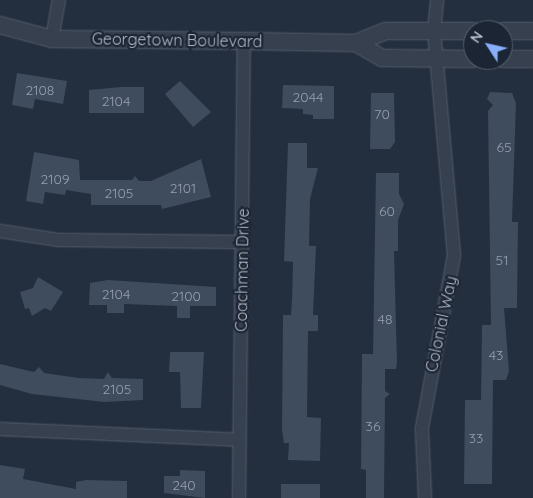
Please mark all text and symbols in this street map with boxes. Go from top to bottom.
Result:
north arrow [463,20,513,70]
text: N [466,28,487,46]
street label: Georgetown Boulevard [92,29,262,51]
house number: 2108 [26,82,54,98]
house number: 2044 [293,89,323,105]
house number: 2104 [102,93,130,109]
house number: 70 [374,106,390,122]
house number: 65 [496,139,512,155]
house number: 2109 [40,171,70,187]
house number: 2101 [170,180,196,196]
house number: 2105 [105,185,133,201]
house number: 60 [379,203,395,219]
street label: Coachman Drive [231,208,253,332]
house number: 51 [496,252,508,268]
street label: Colonial Way [421,274,461,374]
house number: 2104 [102,286,130,302]
house number: 2100 [171,288,201,304]
house number: 48 [378,311,392,327]
house number: 43 [489,347,503,363]
house number: 2105 [103,381,131,397]
house number: 36 [366,418,380,434]
house number: 33 [469,430,483,446]
house number: 240 [172,477,196,493]

